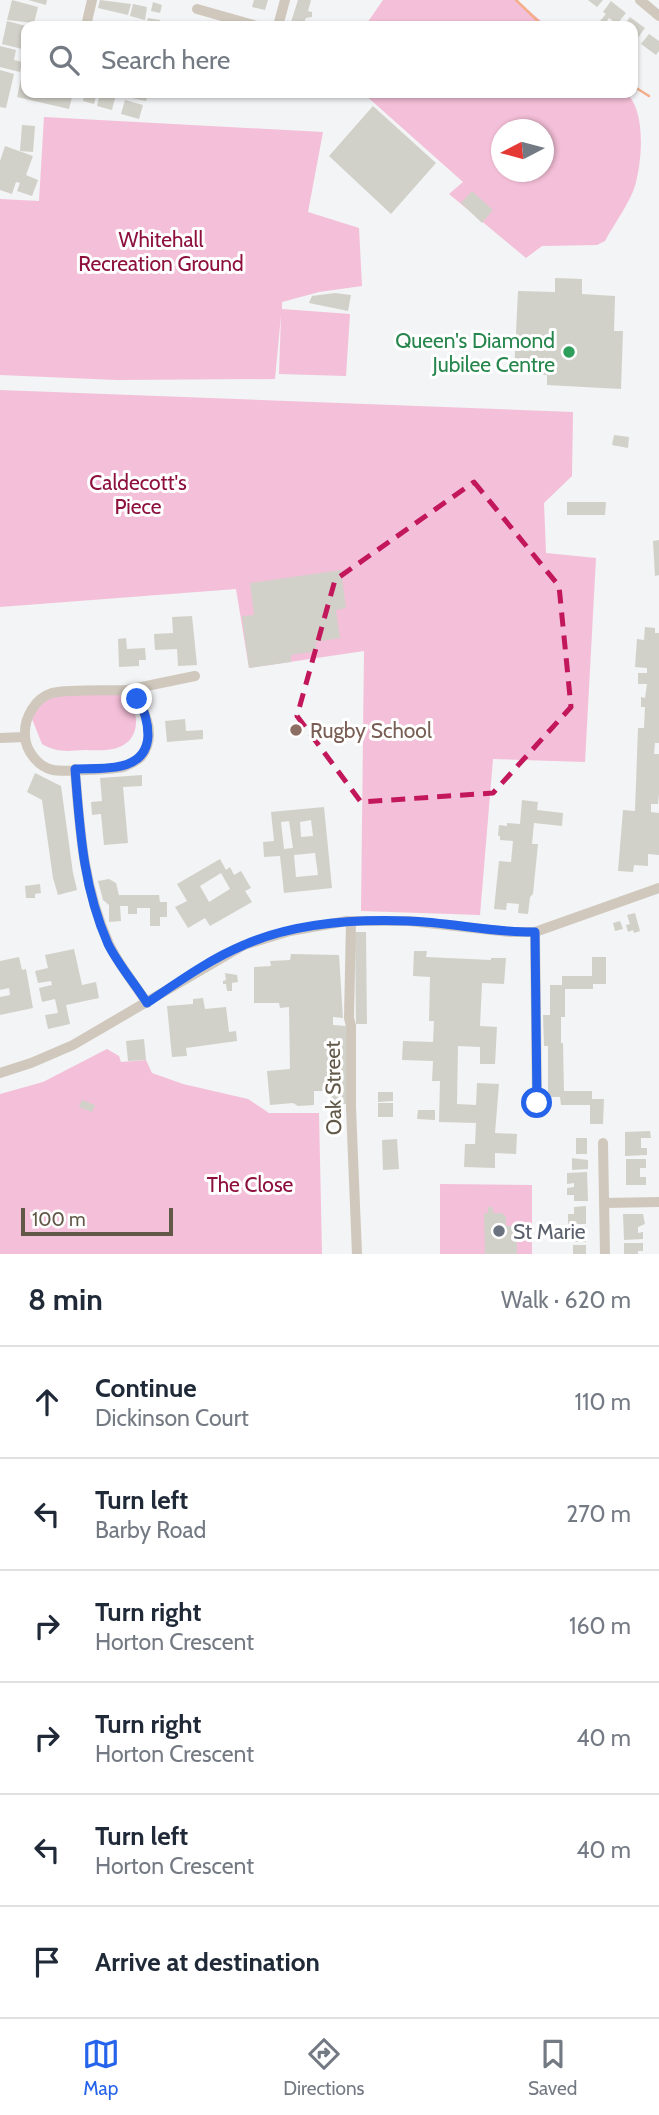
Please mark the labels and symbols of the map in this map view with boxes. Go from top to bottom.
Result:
north arrow [491,119,554,182]
park label: Whitehall Recreation Ground [78,227,244,276]
place label: Queen's Diamond Jubilee Centre [395,328,555,377]
marker: Queen's Diamond Jubilee Centre [561,344,577,360]
park label: Caldecott's Piece [89,470,187,519]
route end [121,683,152,714]
place label: Rugby School [310,718,432,743]
marker: Rugby School [288,722,304,738]
street label: Oak Street [320,1041,346,1135]
route start [521,1087,552,1118]
park label: The Close [207,1172,294,1197]
scale bar [21,1205,173,1237]
place label: St Marie [513,1219,586,1244]
marker: St Marie [491,1223,507,1239]

